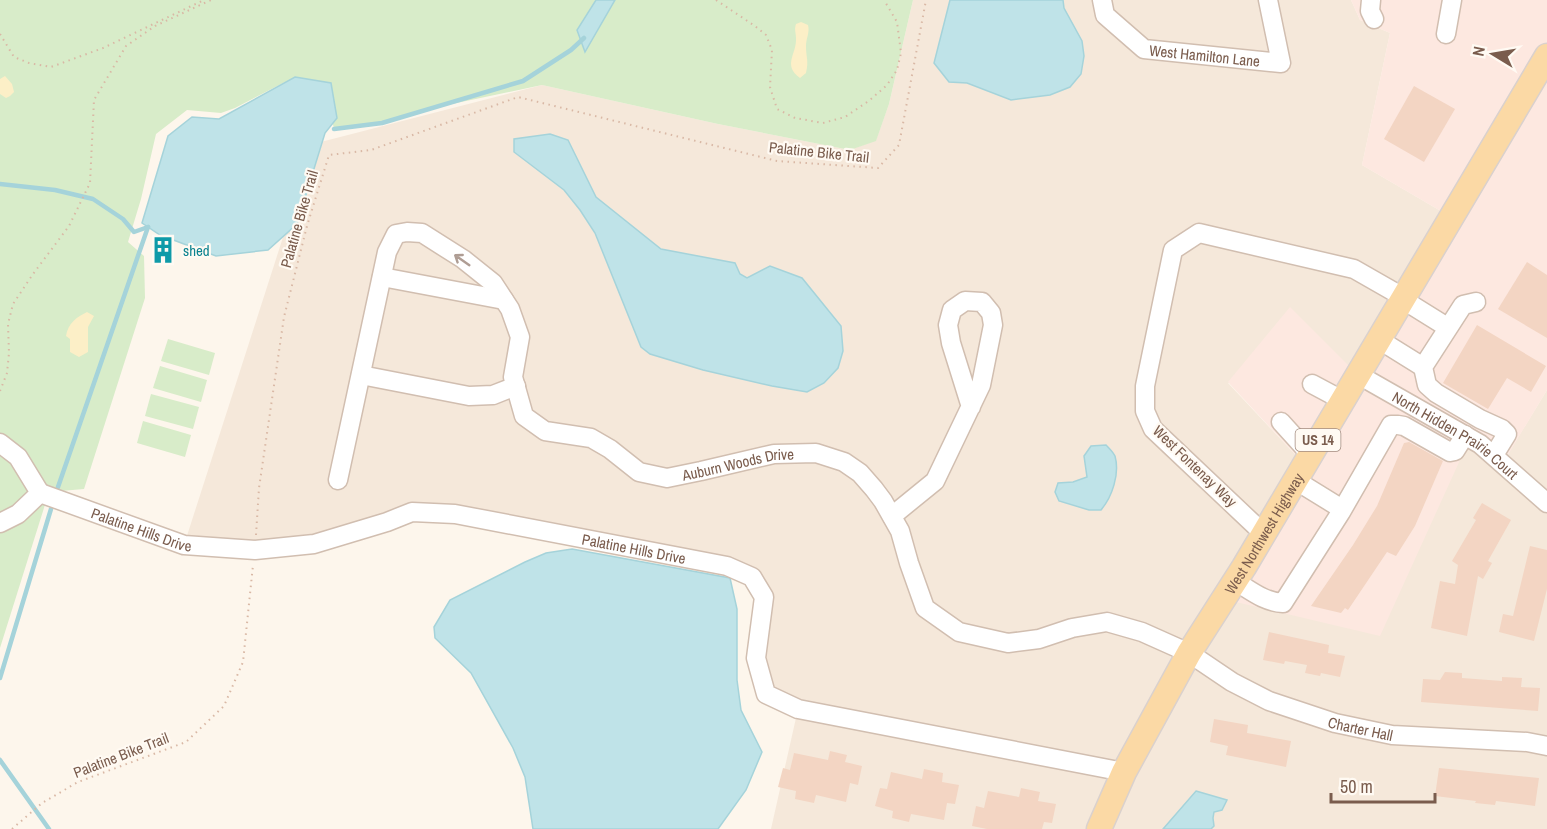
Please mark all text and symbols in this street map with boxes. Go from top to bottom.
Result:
north arrow [1463,24,1523,84]
street label: West Hamilton Lane [1148,39,1261,71]
text: N [1467,44,1490,58]
street label: Palatine Bike Trail [768,136,870,168]
street label: Palatine Bike Trail [275,168,323,270]
building icon: shed [148,235,178,265]
place label: shed [183,240,210,261]
one-way arrow [455,254,471,266]
street label: North Hidden Prairie Court [1389,386,1523,484]
street label: West Fontenay Way [1148,420,1242,512]
road number: US 14 [1296,429,1340,451]
street label: Auburn Woods Drive [679,443,794,485]
street label: West Northwest Highway [1219,468,1309,598]
street label: Palatine Hills Drive [88,502,192,556]
street label: Palatine Hills Drive [580,528,688,568]
street label: Charter Hall [1325,711,1395,745]
street label: Palatine Bike Trail [70,727,172,783]
scale bar [1331,766,1434,804]
text: 50 m [1340,774,1373,799]

